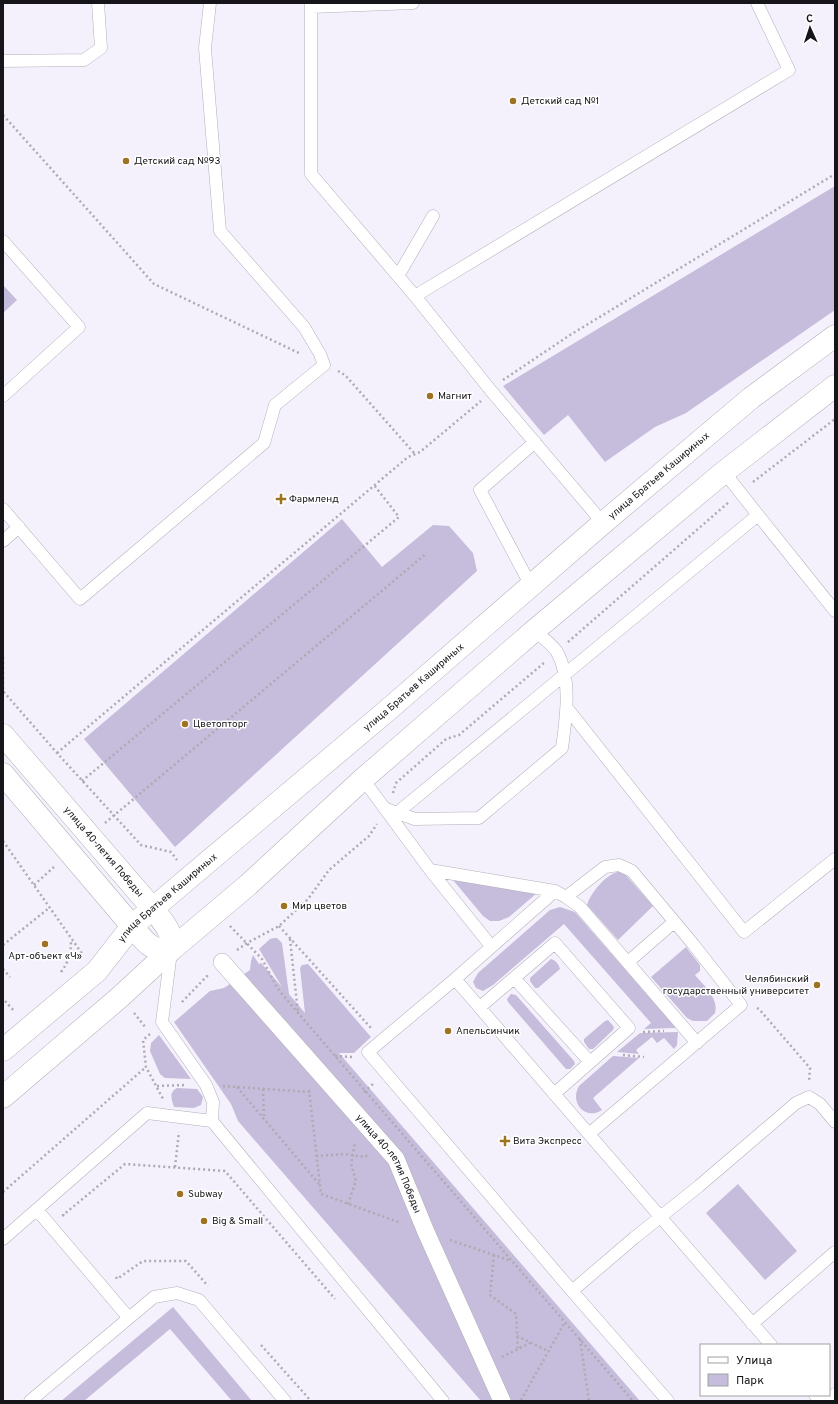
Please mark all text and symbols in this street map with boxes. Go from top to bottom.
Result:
north arrow [790,8,830,48]
text: С [806,12,813,26]
place label: Детский сад №1 [521,95,599,108]
marker: Детский сад №1 [508,96,518,106]
place label: Детский сад №93 [134,155,221,168]
marker: Детский сад №93 [121,156,131,166]
place label: Магнит [438,390,472,403]
marker: Магнит [425,391,435,401]
street label: улица Братьев Кашириных [606,429,712,522]
place label: Фармленд [289,493,339,506]
marker: Фармленд [276,494,286,504]
street label: улица Братьев Кашириных [361,640,467,734]
place label: Цветопторг [193,718,248,731]
marker: Цветопторг [180,719,190,729]
street label: улица 40-летия Победы [61,804,146,900]
street label: улица Братьев Кашириных [115,850,220,945]
place label: Мир цветов [292,900,347,913]
marker: Мир цветов [279,901,289,911]
marker: Арт-объект «Ч» [40,939,50,949]
place label: Арт-объект «Ч» [8,950,82,963]
place label: Челябинский государственный университет [663,973,809,998]
marker: Челябинский государственный университет [812,980,822,990]
place label: Апельсинчик [456,1025,520,1038]
marker: Апельсинчик [443,1026,453,1036]
street label: улица 40-летия Победы [353,1112,424,1215]
place label: Вита Экспресс [513,1135,582,1148]
marker: Вита Экспресс [500,1136,510,1146]
place label: Subway [188,1188,223,1201]
marker: Subway [175,1189,185,1199]
place label: Big & Small [212,1215,263,1228]
marker: Big & Small [199,1216,209,1226]
legend [700,1344,830,1396]
text: Улица [736,1353,772,1369]
text: Парк [736,1373,764,1389]

